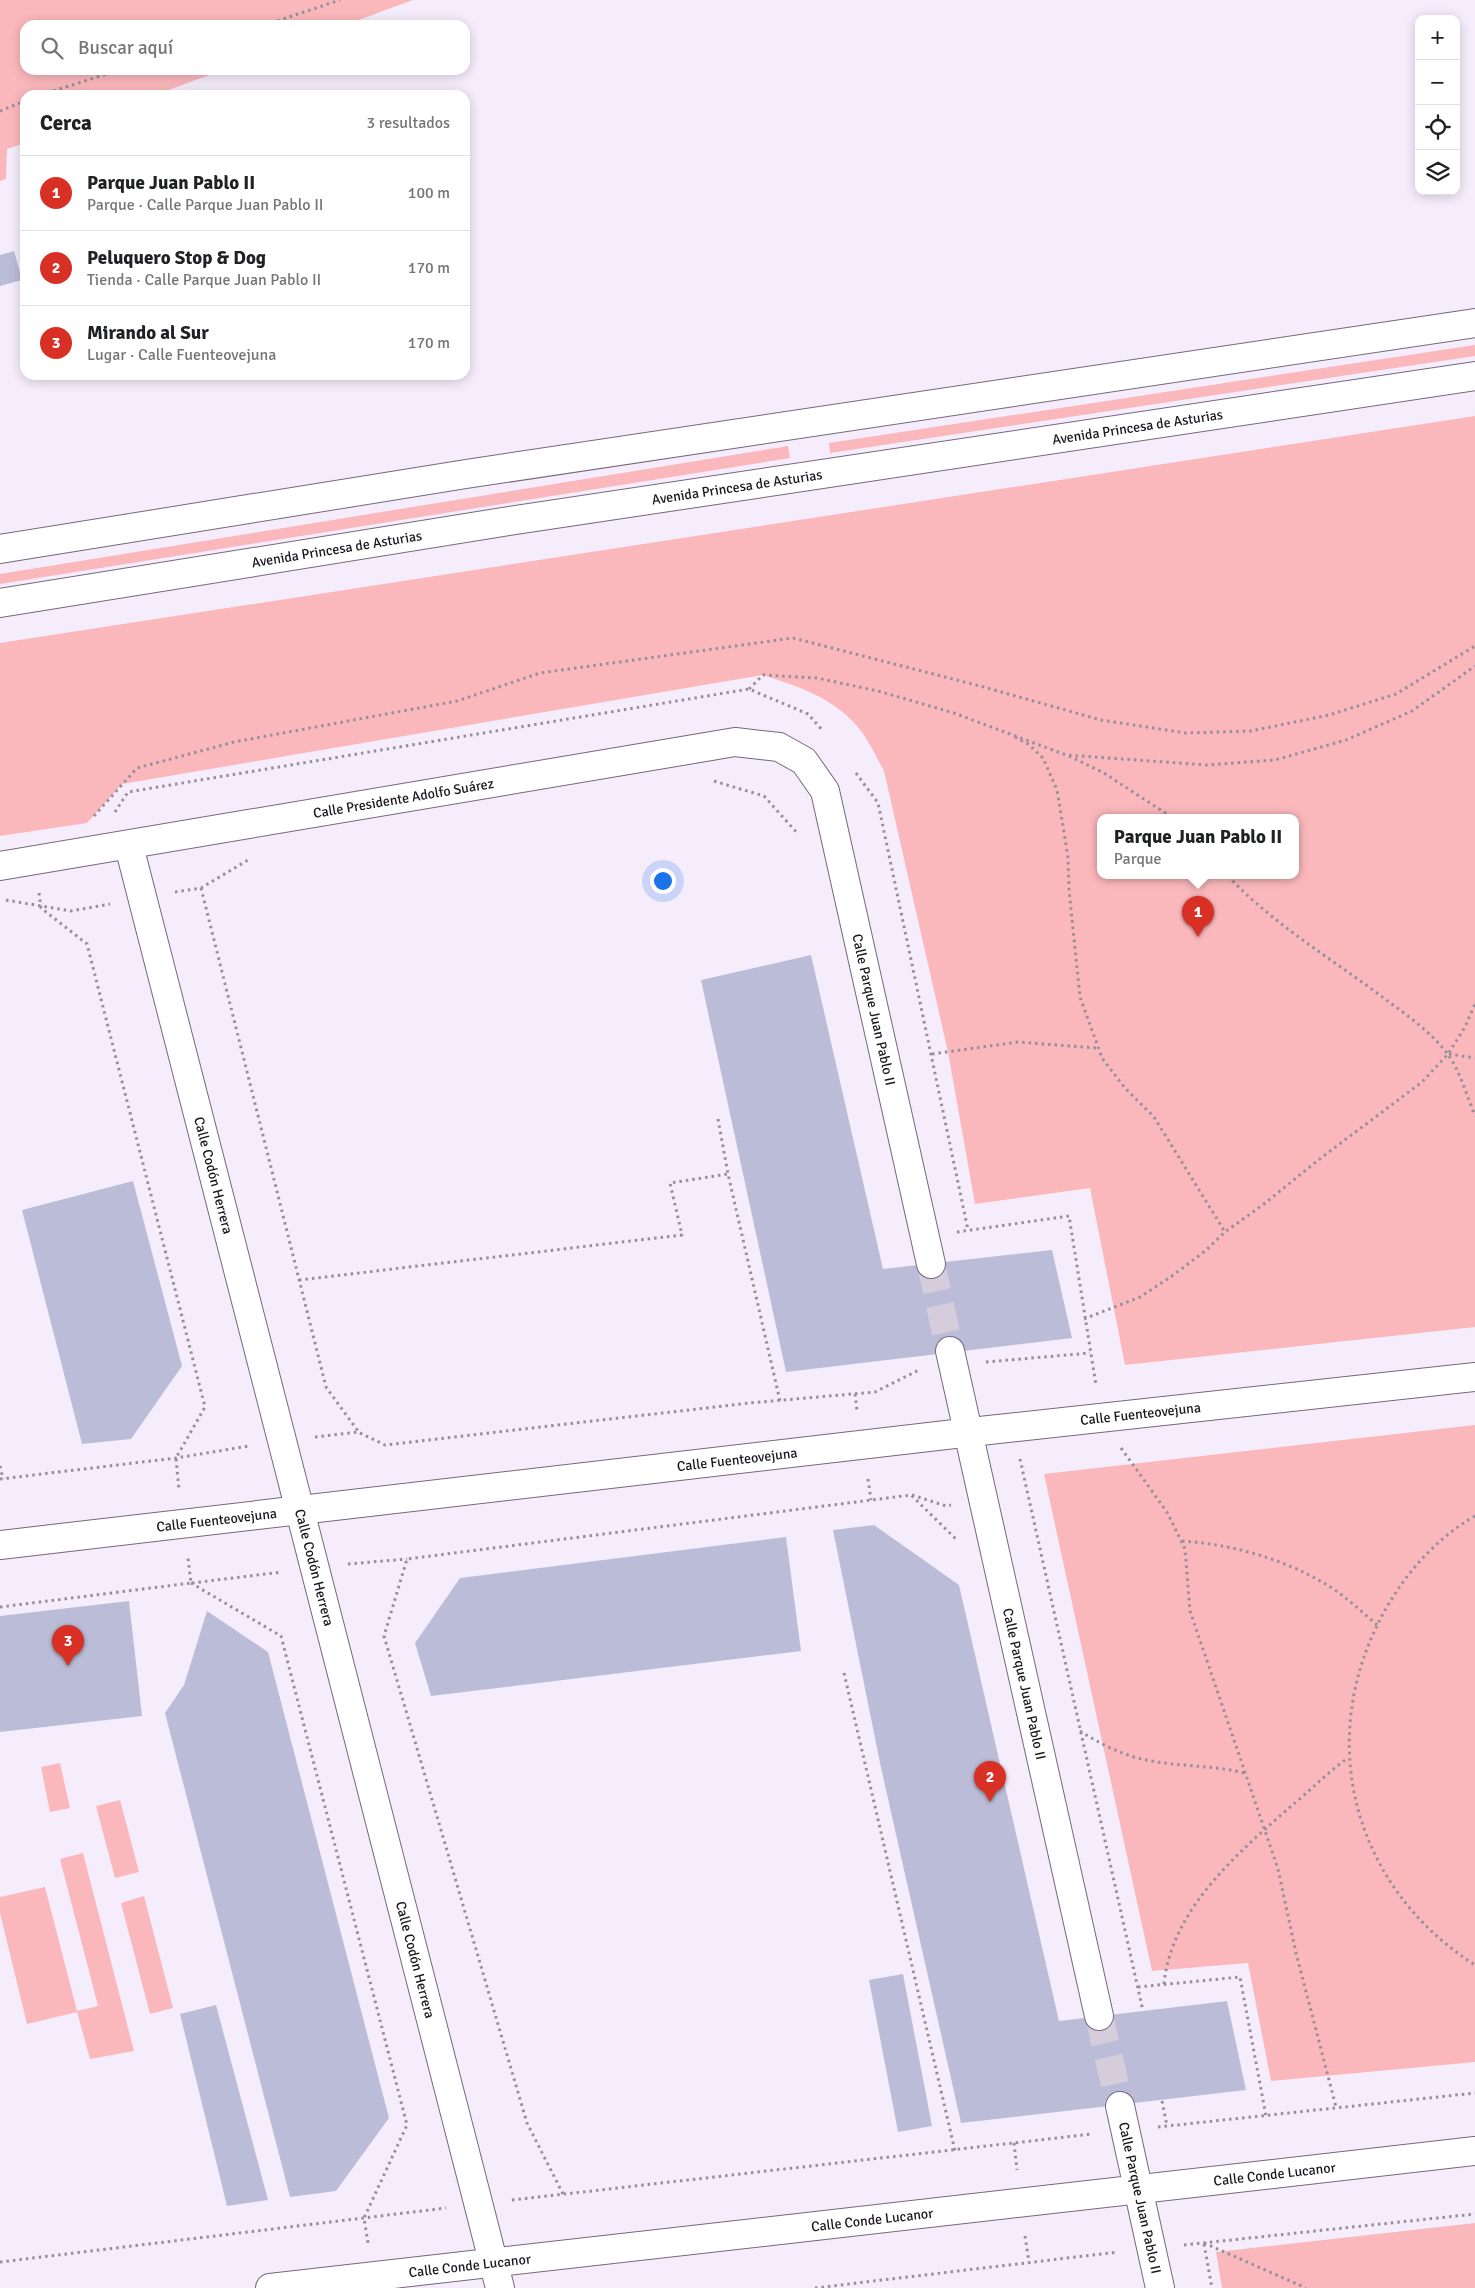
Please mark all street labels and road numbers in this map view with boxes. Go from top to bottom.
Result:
street label: Avenida Princesa de Asturias [1051,405,1224,448]
street label: Avenida Princesa de Asturias [650,466,823,508]
street label: Avenida Princesa de Asturias [250,527,423,571]
street label: Calle Presidente Adolfo Suárez [312,774,495,822]
street label: Calle Parque Juan Pablo II [849,932,899,1087]
street label: Calle Codón Herrera [190,1115,237,1236]
street label: Calle Fuenteovejuna [1079,1398,1202,1429]
street label: Calle Fuenteovejuna [676,1444,798,1475]
street label: Calle Fuenteovejuna [155,1504,278,1535]
street label: Calle Codón Herrera [291,1507,338,1628]
street label: Calle Parque Juan Pablo II [999,1606,1050,1761]
street label: Calle Codón Herrera [392,1899,439,2020]
street label: Calle Parque Juan Pablo II [1115,2120,1165,2275]
street label: Calle Conde Lucanor [1213,2158,1337,2189]
street label: Calle Conde Lucanor [810,2204,935,2235]
street label: Calle Conde Lucanor [408,2250,532,2281]

